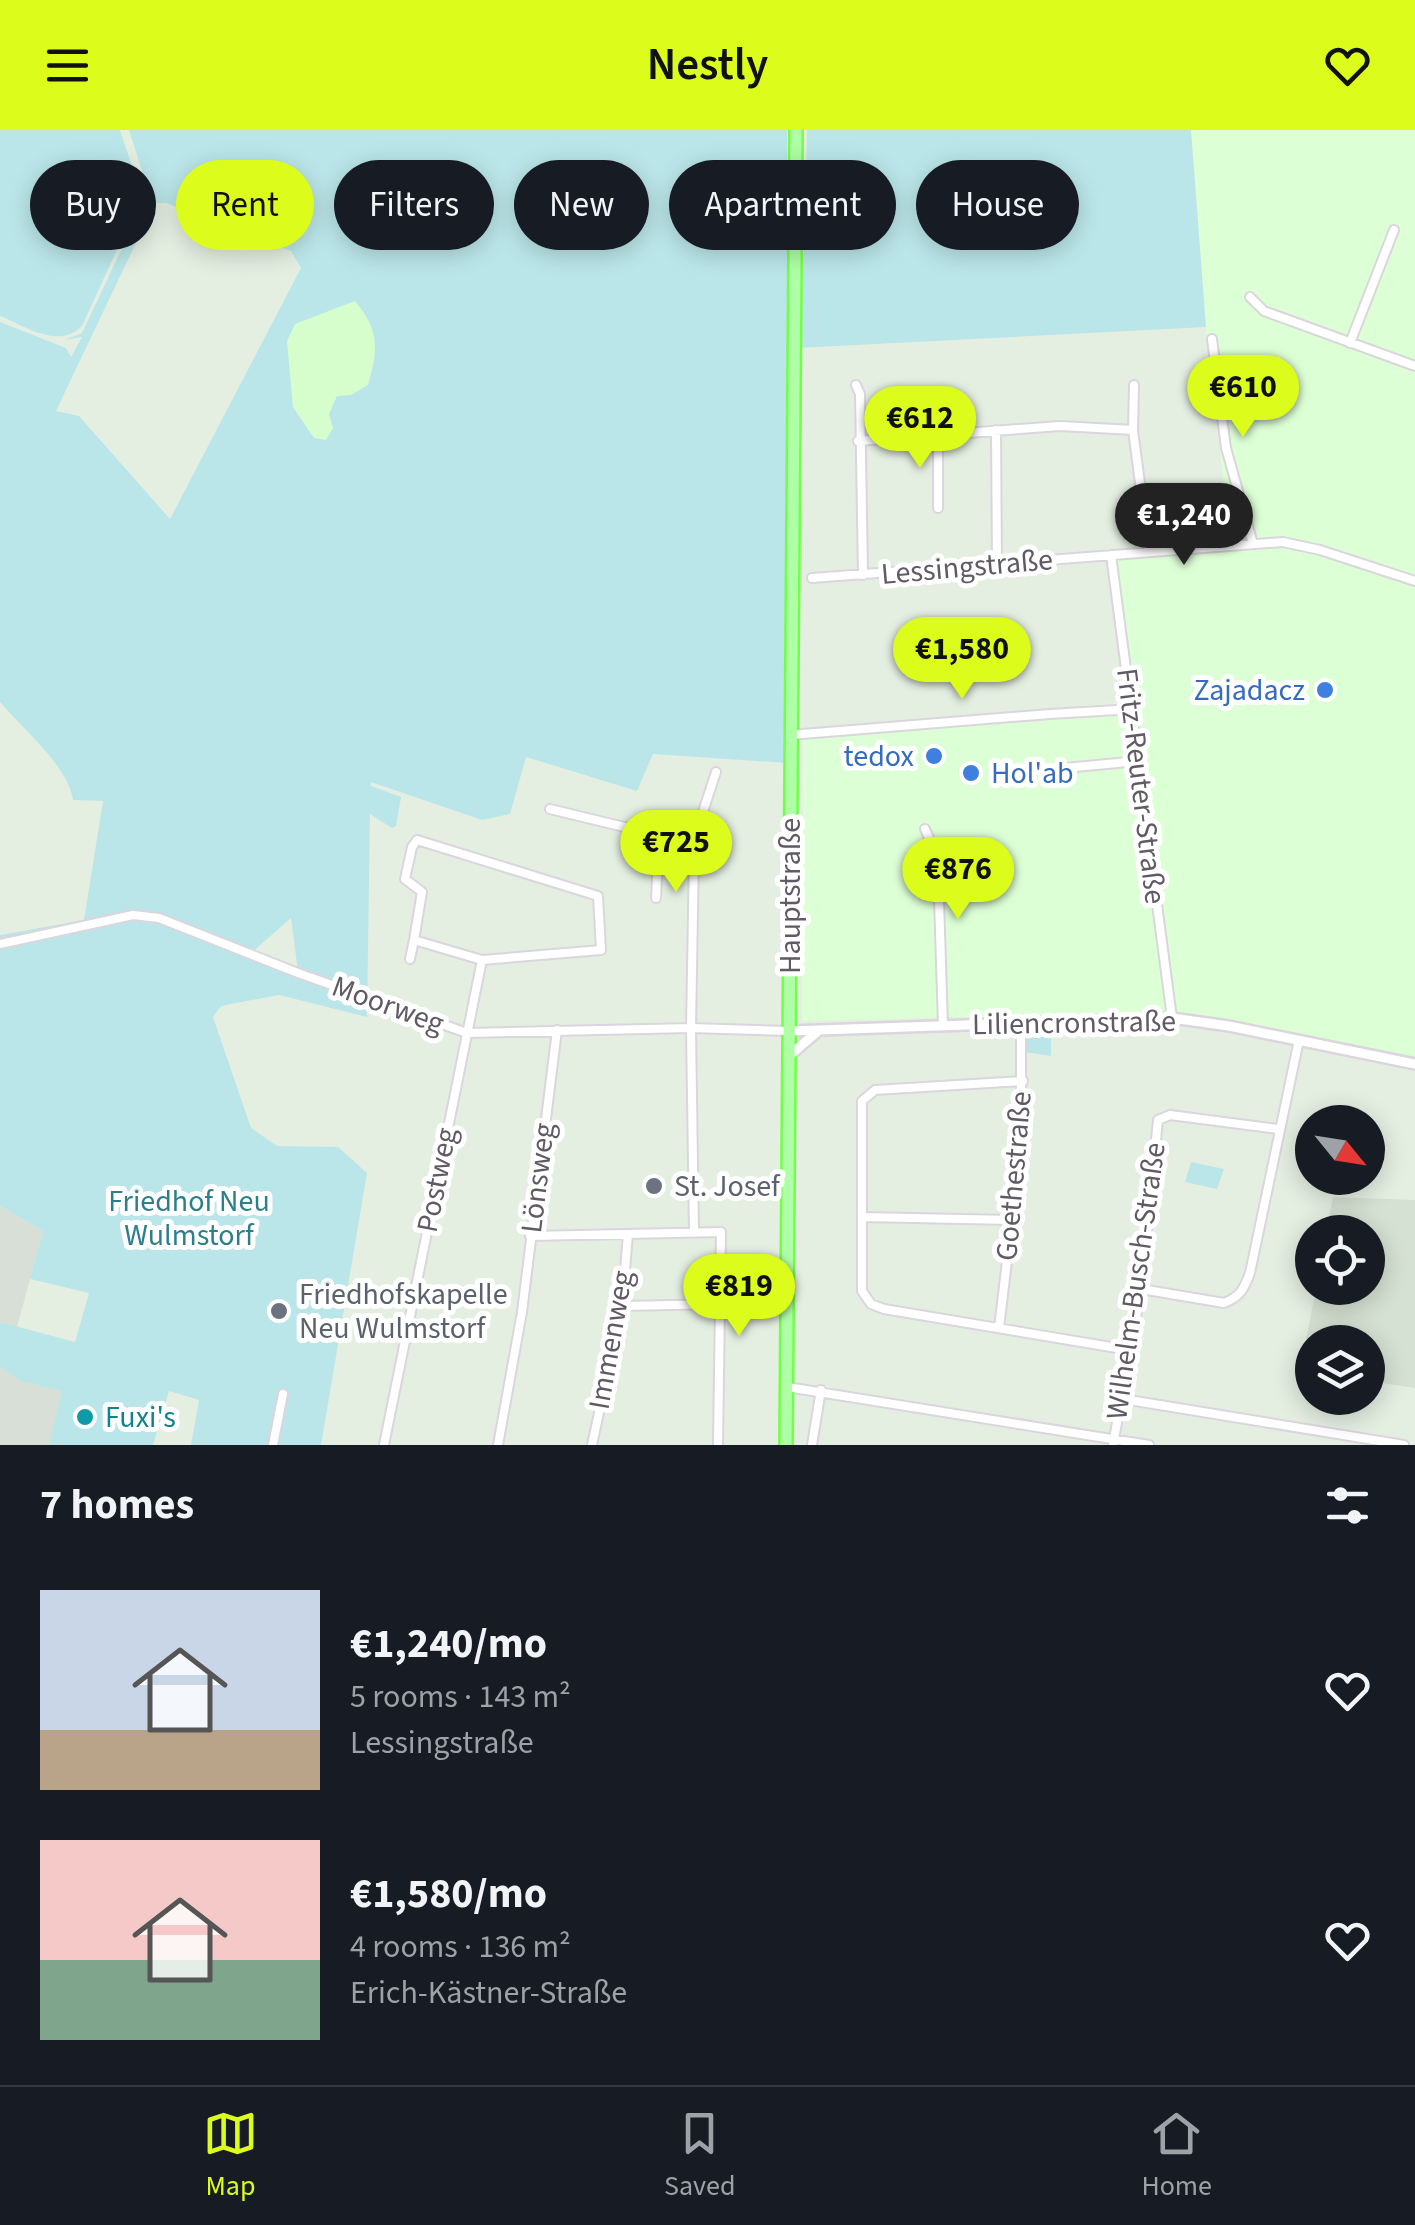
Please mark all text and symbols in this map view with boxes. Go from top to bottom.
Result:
text: Nestly [647,33,768,97]
icon: menu [40,38,95,93]
icon: heart [1320,38,1375,93]
chip: Buy [30,160,156,250]
chip: Rent [176,160,314,250]
chip: Filters [334,160,494,250]
chip: New [514,160,649,250]
chip: Apartment [669,160,896,250]
chip: House [916,160,1079,250]
pin: €610 [1184,355,1302,440]
text: €610 [1209,364,1277,410]
pin: €612 [861,386,979,471]
text: €612 [886,395,954,441]
pin: €1,240 [1103,483,1265,568]
text: €1,240 [1137,492,1231,538]
street label: Lessingstraße [879,538,1055,596]
pin: €1,580 [881,617,1043,702]
text: €1,580 [915,626,1009,672]
street label: Fritz-Reuter-Straße [1105,666,1177,906]
place label: Zajadacz [1193,669,1305,712]
marker: Zajadacz [1314,679,1336,701]
place label: tedox [844,735,914,778]
marker: tedox [923,745,945,767]
place label: Hol'ab [991,752,1074,795]
marker: Hol'ab [960,762,982,784]
pin: €725 [617,810,735,895]
street label: Hauptstraße [769,818,812,974]
text: €725 [642,819,710,865]
pin: €876 [899,837,1017,922]
text: €876 [924,846,992,892]
street label: Moorweg [326,965,450,1045]
street label: Liliencronstraße [972,1000,1176,1046]
street label: Goethestraße [985,1090,1043,1262]
north arrow [1295,1105,1385,1195]
map controls [1295,1105,1385,1415]
street label: Lönsweg [510,1120,566,1236]
street label: Postweg [406,1124,468,1236]
street label: Wilhelm-Busch-Straße [1095,1140,1177,1422]
place label: St. Josef [674,1165,781,1208]
marker: St. Josef [643,1175,665,1197]
park label: Friedhof Neu Wulmstorf [108,1180,270,1257]
button: locate [1295,1215,1385,1305]
pin: €819 [680,1254,798,1339]
text: €819 [705,1263,773,1309]
street label: Immenweg [578,1267,644,1413]
place label: Friedhofskapelle Neu Wulmstorf [299,1273,508,1350]
marker: Friedhofskapelle Neu Wulmstorf [268,1300,290,1322]
button: layers [1295,1325,1385,1415]
place label: Fuxi's [105,1396,176,1439]
marker: Fuxi's [74,1406,96,1428]
text: 7 homes [40,1475,194,1535]
icon: filters [1320,1478,1375,1533]
text: €1,240/mo [350,1614,547,1674]
icon: home [120,1630,240,1750]
icon: heart [1320,1663,1375,1718]
text: 5 rooms · 143 m² [350,1674,571,1720]
text: Lessingstraße [350,1720,534,1766]
text: €1,580/mo [350,1864,547,1924]
icon: home [120,1880,240,2000]
icon: heart [1320,1913,1375,1968]
text: 4 rooms · 136 m² [350,1924,571,1970]
text: Erich-Kästner-Straße [350,1970,627,2016]
tab: Map [203,2106,258,2206]
tab: Saved [664,2106,735,2206]
tab: Home [1141,2106,1212,2206]

